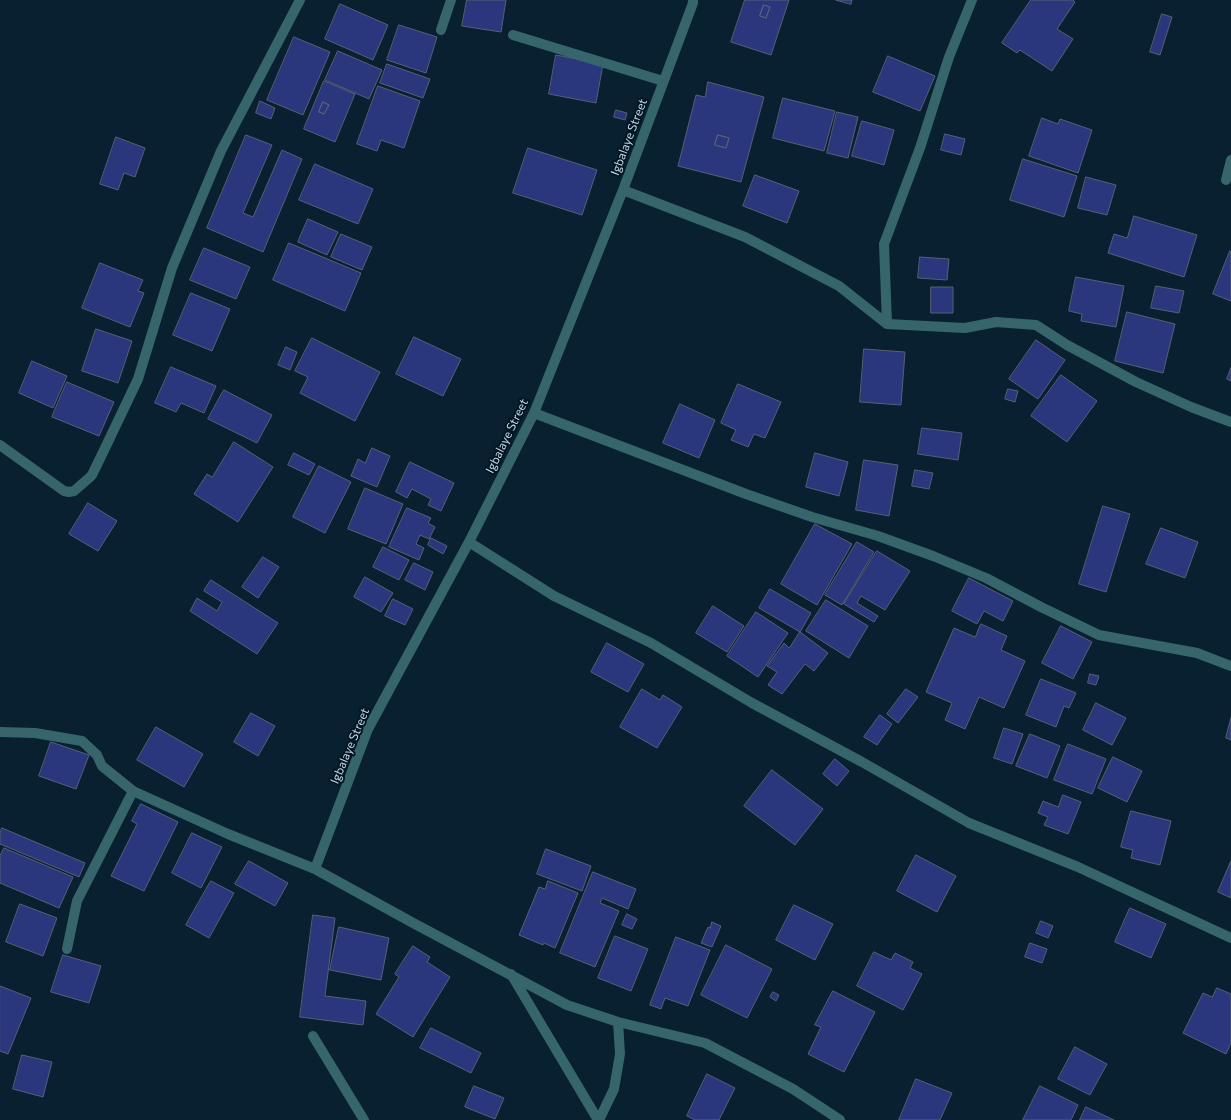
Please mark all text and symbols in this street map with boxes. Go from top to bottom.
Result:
street label: Igbalaye Street [608,97,650,177]
street label: Igbalaye Street [483,396,531,476]
street label: Igbalaye Street [328,706,372,786]

